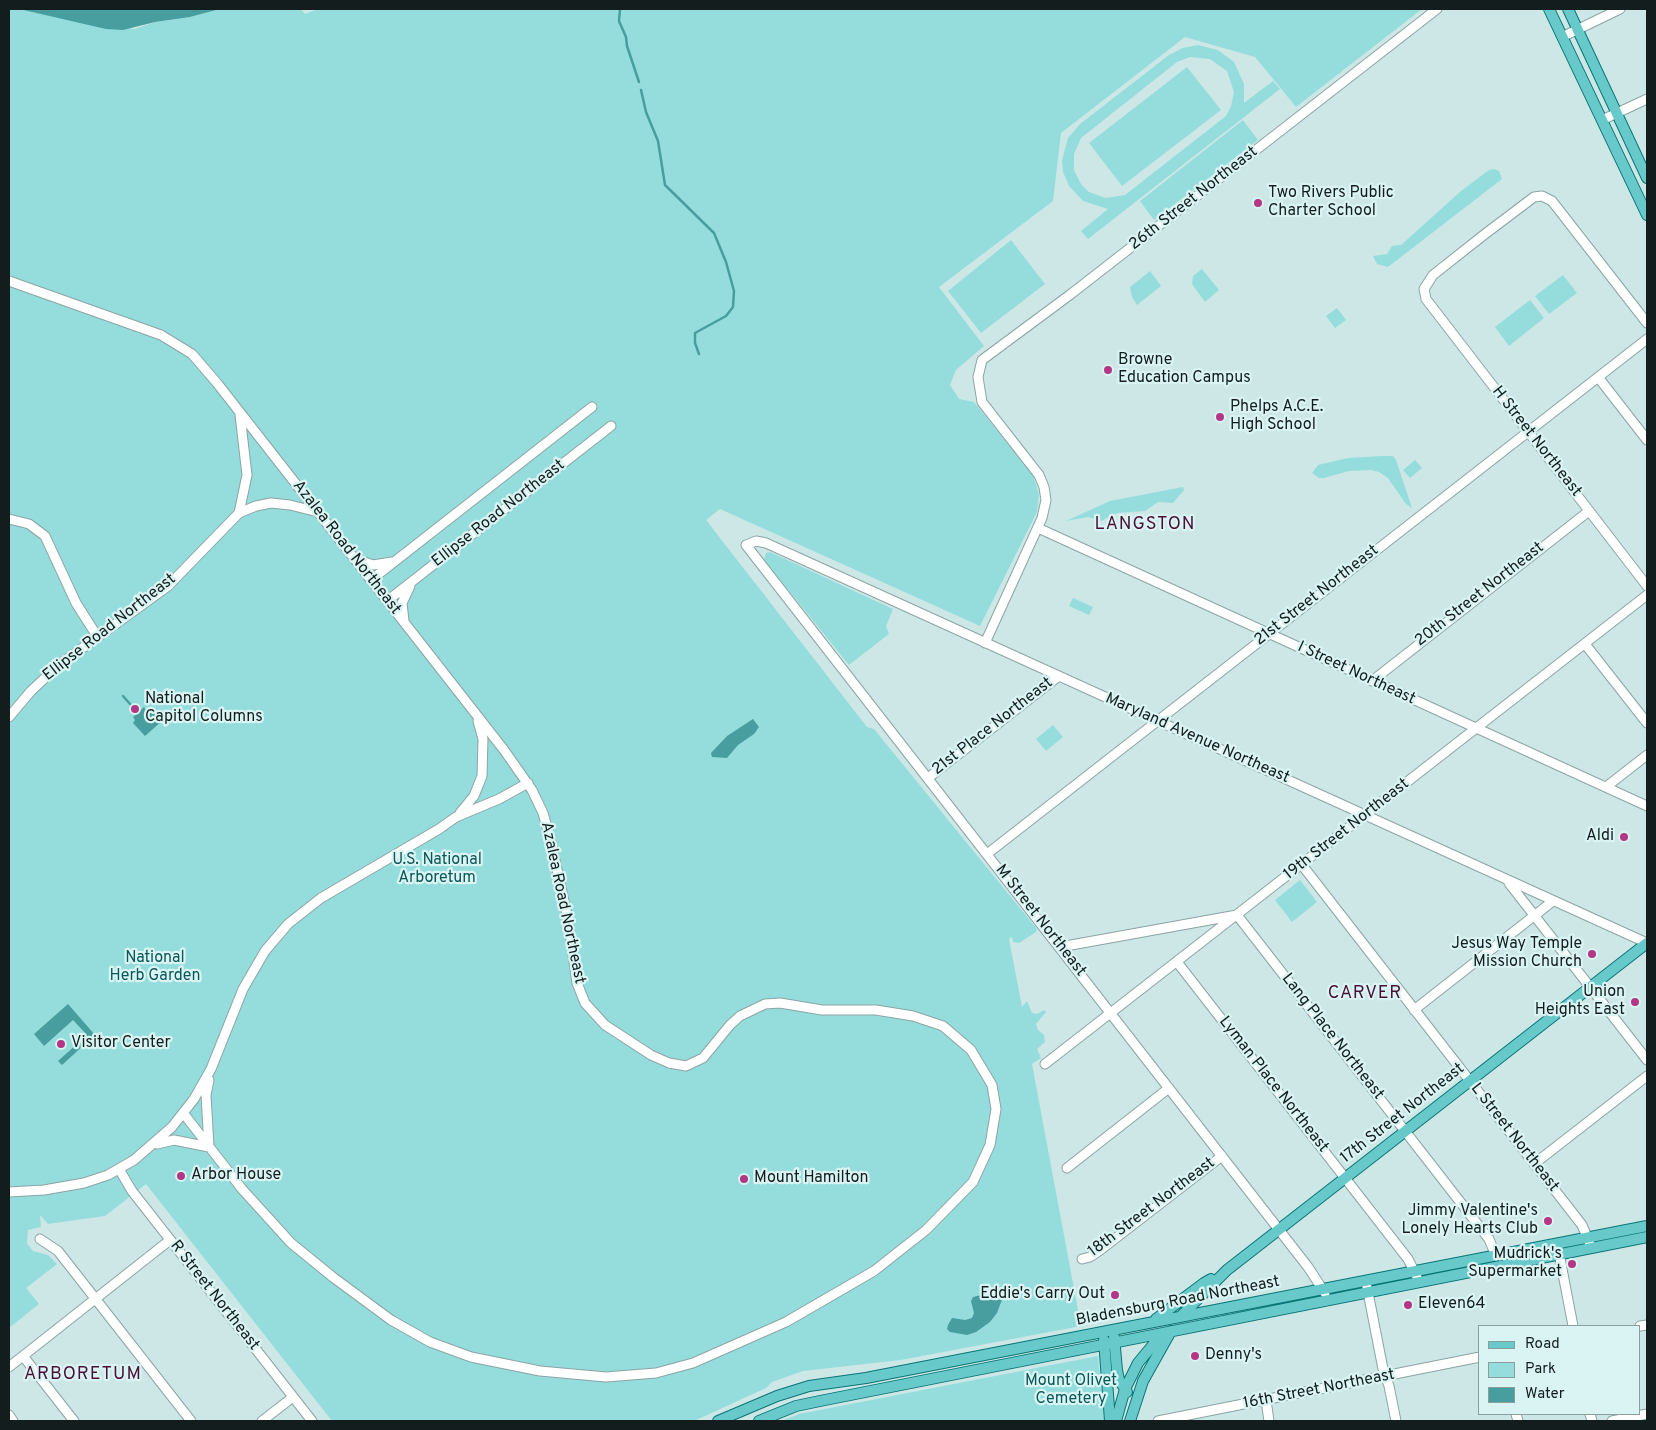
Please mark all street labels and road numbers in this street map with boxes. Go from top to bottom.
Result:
street label: 26th Street Northeast [1126,143,1262,255]
street label: H Street Northeast [1487,383,1585,501]
street label: Ellipse Road Northeast [429,456,569,572]
street label: Azalea Road Northeast [288,477,404,619]
street label: 20th Street Northeast [1412,539,1548,651]
street label: 21st Street Northeast [1251,542,1383,650]
street label: Ellipse Road Northeast [40,570,180,686]
street label: I Street Northeast [1294,638,1418,710]
street label: 21st Place Northeast [929,674,1057,780]
street label: Maryland Avenue Northeast [1102,690,1292,788]
street label: 19th Street Northeast [1280,775,1414,885]
street label: Azalea Road Northeast [535,820,589,986]
street label: M Street Northeast [990,861,1090,981]
street label: Lang Place Northeast [1277,970,1387,1104]
street label: Lyman Place Northeast [1214,1013,1332,1157]
street label: 17th Street Northeast [1337,1060,1469,1168]
street label: L Street Northeast [1466,1080,1562,1196]
street label: 18th Street Northeast [1085,1154,1219,1262]
street label: R Street Northeast [165,1237,263,1355]
street label: Bladensburg Road Northeast [1075,1273,1281,1331]
street label: 16th Street Northeast [1242,1366,1396,1414]

